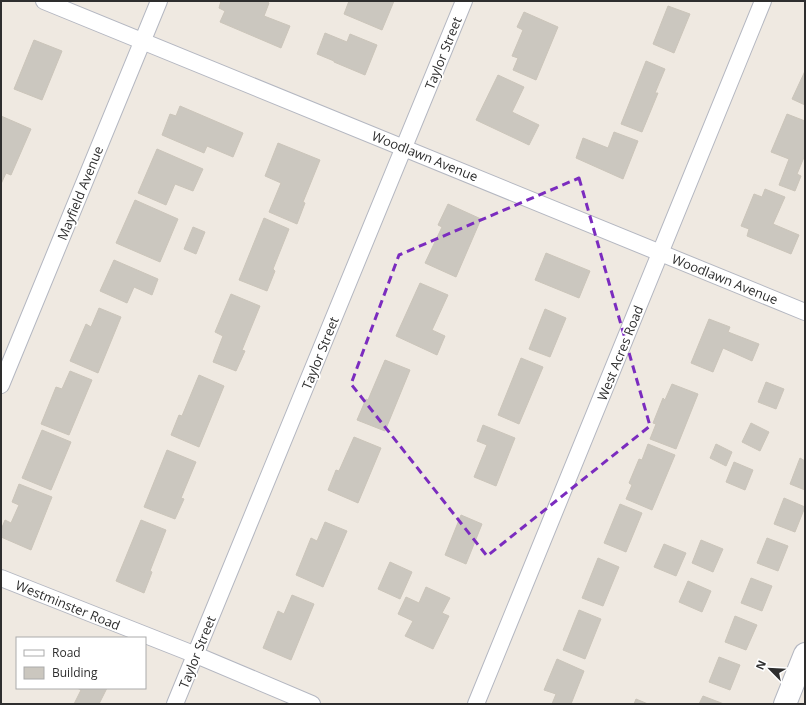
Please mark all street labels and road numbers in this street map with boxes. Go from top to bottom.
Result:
street label: Taylor Street [420,14,466,92]
street label: Woodlawn Avenue [369,127,481,185]
street label: Mayfield Avenue [53,143,107,243]
street label: Woodlawn Avenue [669,250,781,308]
street label: West Acres Road [593,303,647,403]
street label: Taylor Street [297,314,343,392]
street label: Westminster Road [13,576,123,634]
street label: Taylor Street [174,613,220,691]

